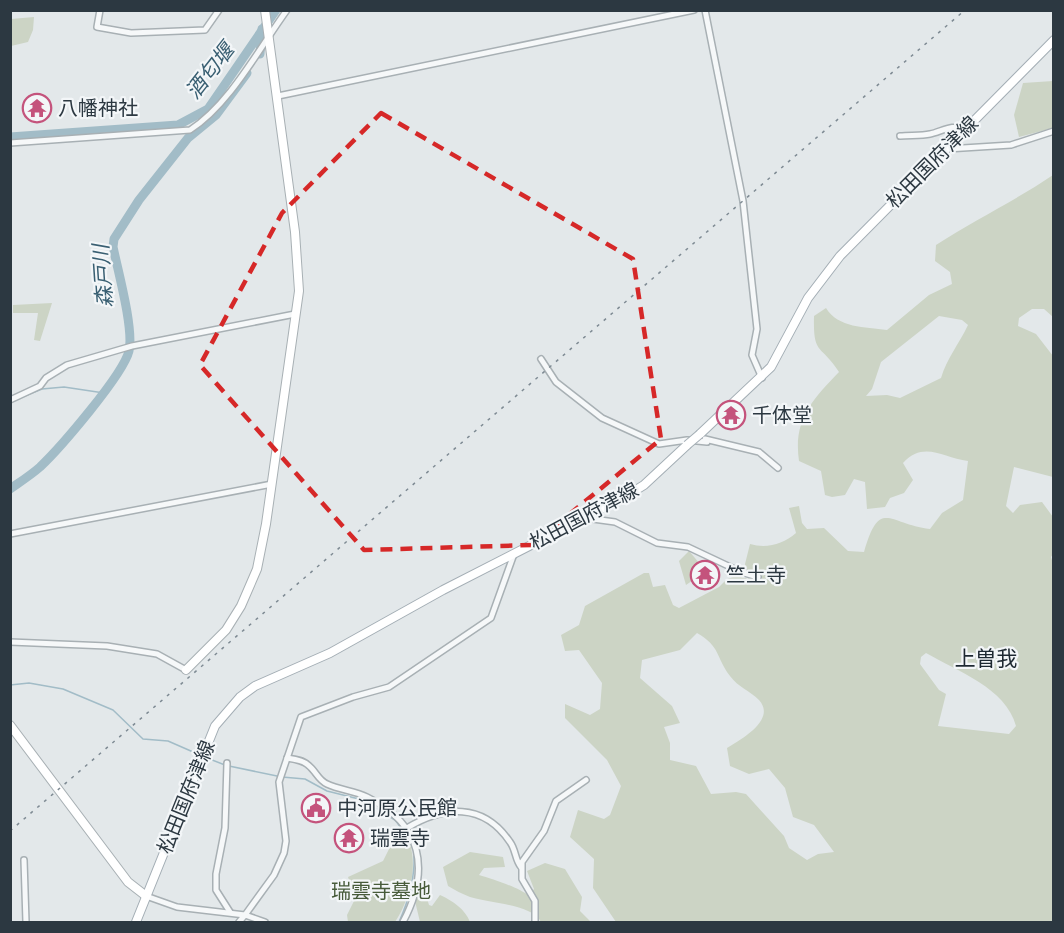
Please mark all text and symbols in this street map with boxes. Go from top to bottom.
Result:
water label: 酒匂堰 [179,34,242,104]
temple icon: 八幡神社 [21,92,53,124]
place label: 八幡神社 [58,94,138,121]
street label: 松田国府津線 [880,110,984,214]
water label: 森戸川 [86,242,118,308]
temple icon: 千体堂 [715,399,747,431]
place label: 千体堂 [752,401,812,428]
street label: 松田国府津線 [524,475,643,556]
temple icon: 竺土寺 [689,559,721,591]
place label: 竺土寺 [726,561,786,588]
district label: 上曽我 [955,644,1018,672]
street label: 松田国府津線 [151,736,221,858]
public building icon: 中河原公民館 [300,792,332,824]
place label: 中河原公民館 [337,794,457,821]
temple icon: 瑞雲寺 [333,822,365,854]
place label: 瑞雲寺 [370,824,430,851]
park label: 瑞雲寺墓地 [331,877,431,904]

